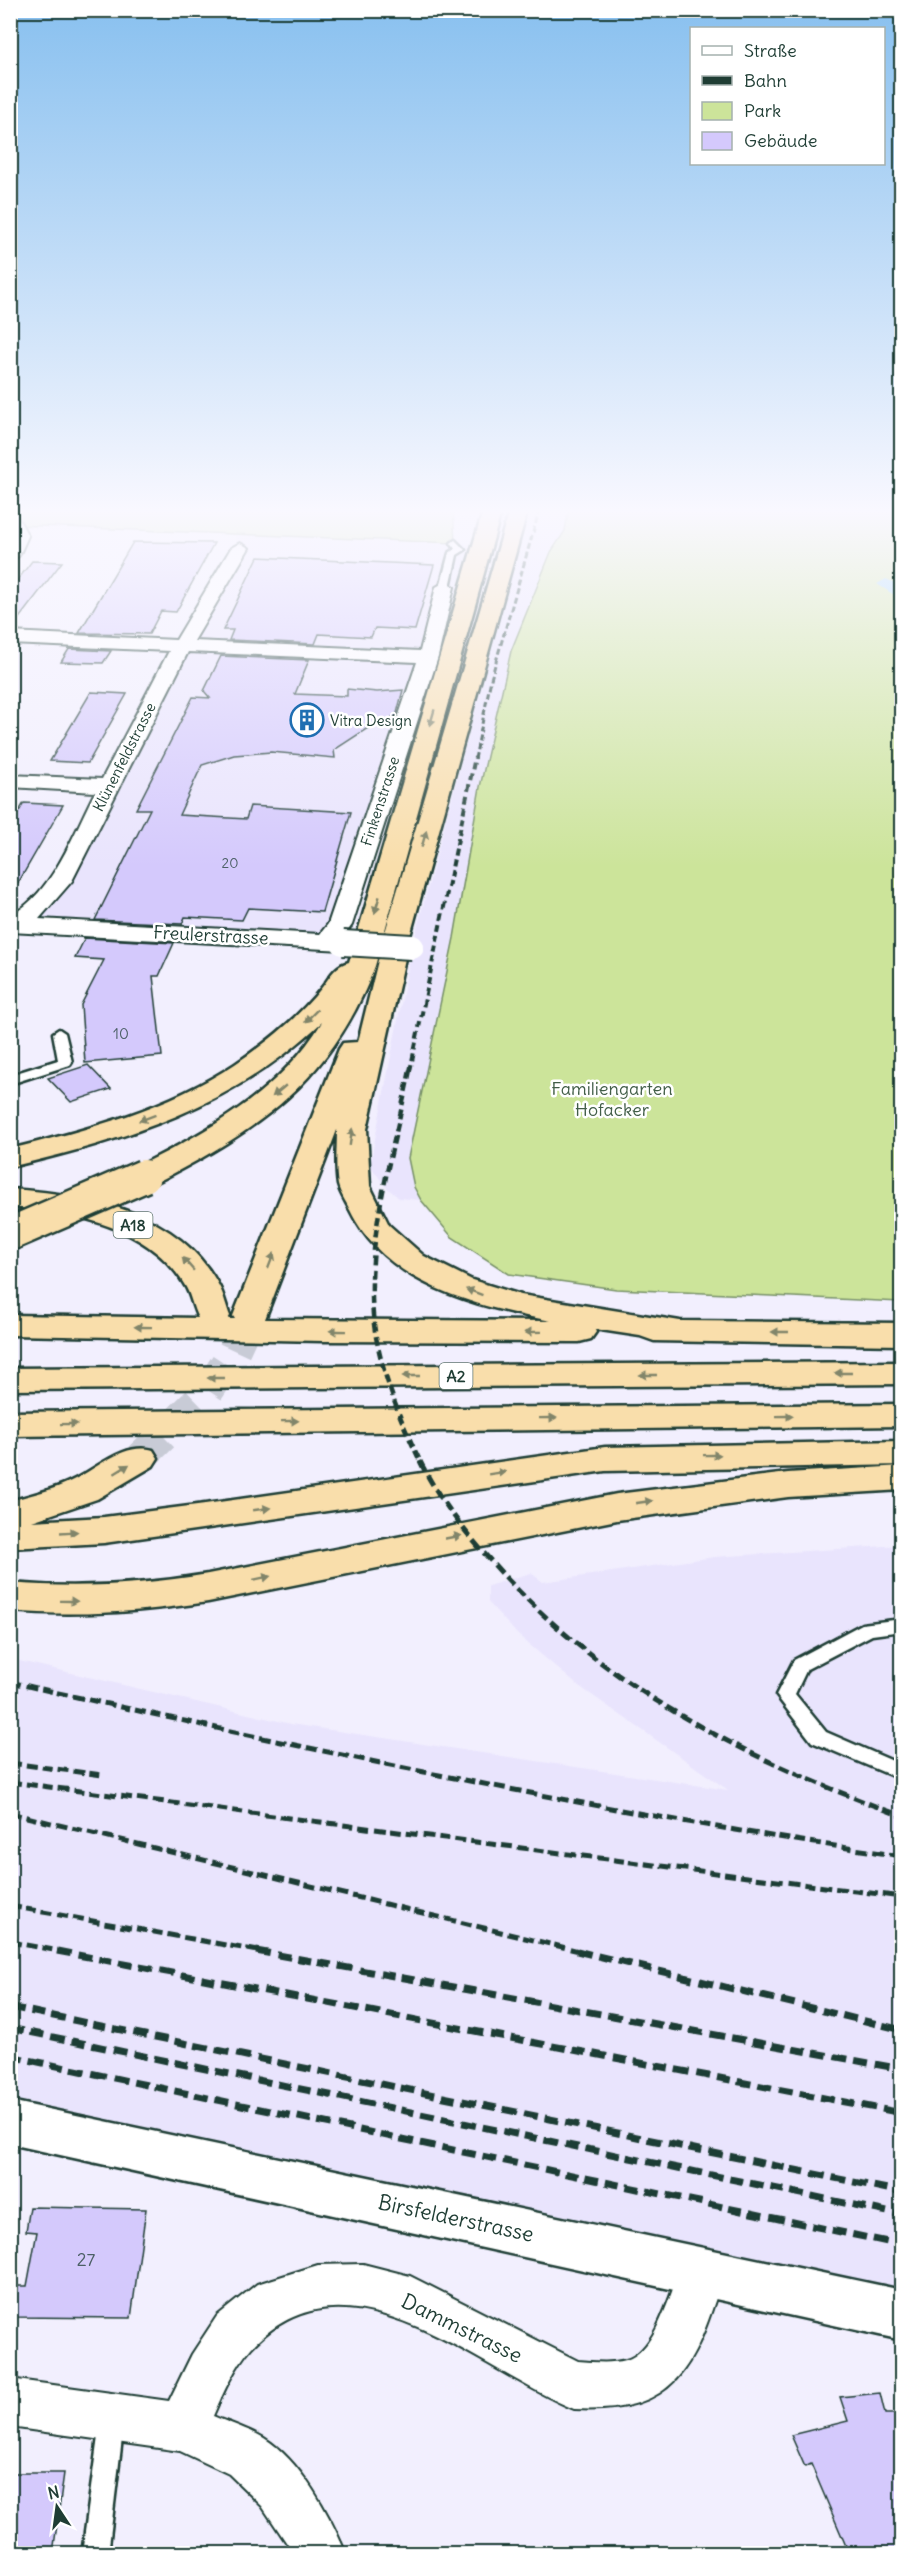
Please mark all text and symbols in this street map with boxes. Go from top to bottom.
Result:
legend [690,27,885,165]
text: Straße [744,39,797,62]
text: Bahn [744,69,787,92]
text: Park [744,99,781,122]
text: Gebäude [744,129,817,152]
street label: Klünenfeldstrasse [88,699,160,815]
building icon: Vitra Design [289,702,325,738]
one-way arrow [427,709,436,727]
place label: Vitra Design [330,711,412,730]
street label: Finkenstrasse [357,754,403,848]
one-way arrow [420,830,430,849]
house number: 20 [222,854,238,872]
one-way arrow [372,896,381,914]
street label: Freulerstrasse [153,920,269,950]
one-way arrow [305,1008,319,1022]
house number: 10 [113,1024,129,1043]
park label: Familiengarten Hofacker [551,1077,673,1121]
one-way arrow [271,1084,287,1097]
one-way arrow [138,1113,156,1123]
one-way arrow [347,1128,356,1147]
road number: A18 [114,1212,152,1238]
one-way arrow [267,1252,276,1270]
one-way arrow [181,1257,194,1272]
one-way arrow [465,1287,483,1296]
one-way arrow [133,1323,152,1332]
one-way arrow [328,1326,347,1336]
one-way arrow [523,1327,542,1337]
one-way arrow [771,1327,790,1337]
road number: A2 [440,1363,472,1389]
one-way arrow [834,1368,853,1378]
one-way arrow [639,1370,658,1379]
one-way arrow [402,1371,421,1381]
one-way arrow [207,1373,226,1383]
one-way arrow [776,1411,795,1421]
one-way arrow [539,1413,558,1423]
one-way arrow [281,1416,300,1426]
one-way arrow [59,1419,78,1429]
one-way arrow [702,1450,721,1460]
one-way arrow [114,1464,131,1475]
one-way arrow [487,1469,506,1478]
one-way arrow [635,1498,654,1507]
one-way arrow [253,1505,272,1514]
one-way arrow [59,1527,78,1537]
one-way arrow [443,1532,462,1541]
one-way arrow [253,1573,272,1582]
one-way arrow [59,1597,78,1606]
street label: Birsfelderstrasse [376,2188,536,2248]
house number: 27 [77,2248,96,2271]
street label: Dammstrasse [397,2287,527,2369]
north arrow [27,2477,87,2537]
text: N [46,2481,61,2503]

